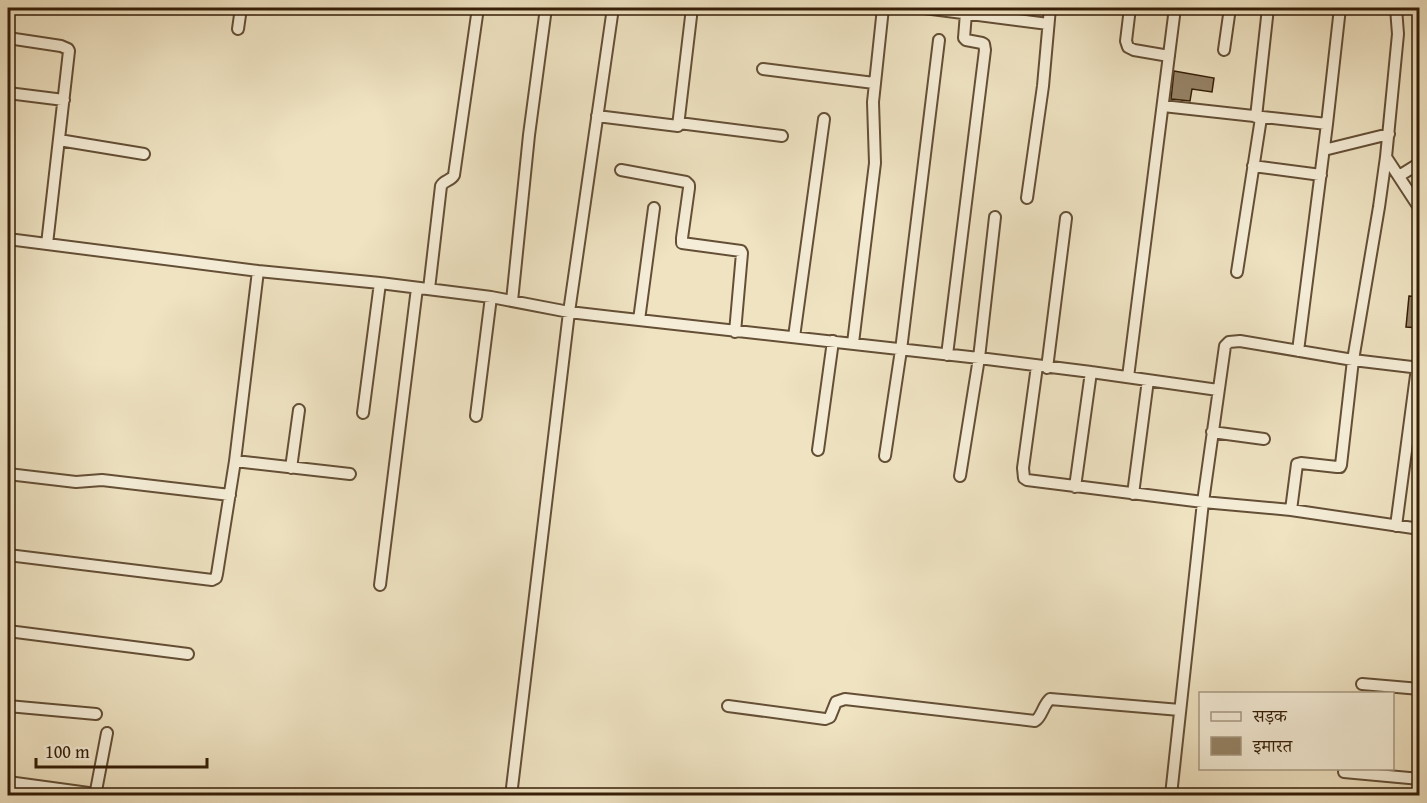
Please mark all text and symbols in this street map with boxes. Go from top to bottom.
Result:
legend [1199,692,1394,770]
text: सड़क [1252,702,1288,729]
scale bar [36,731,207,769]
text: इमारत [1252,732,1293,759]
text: 100 m [45,738,90,765]

